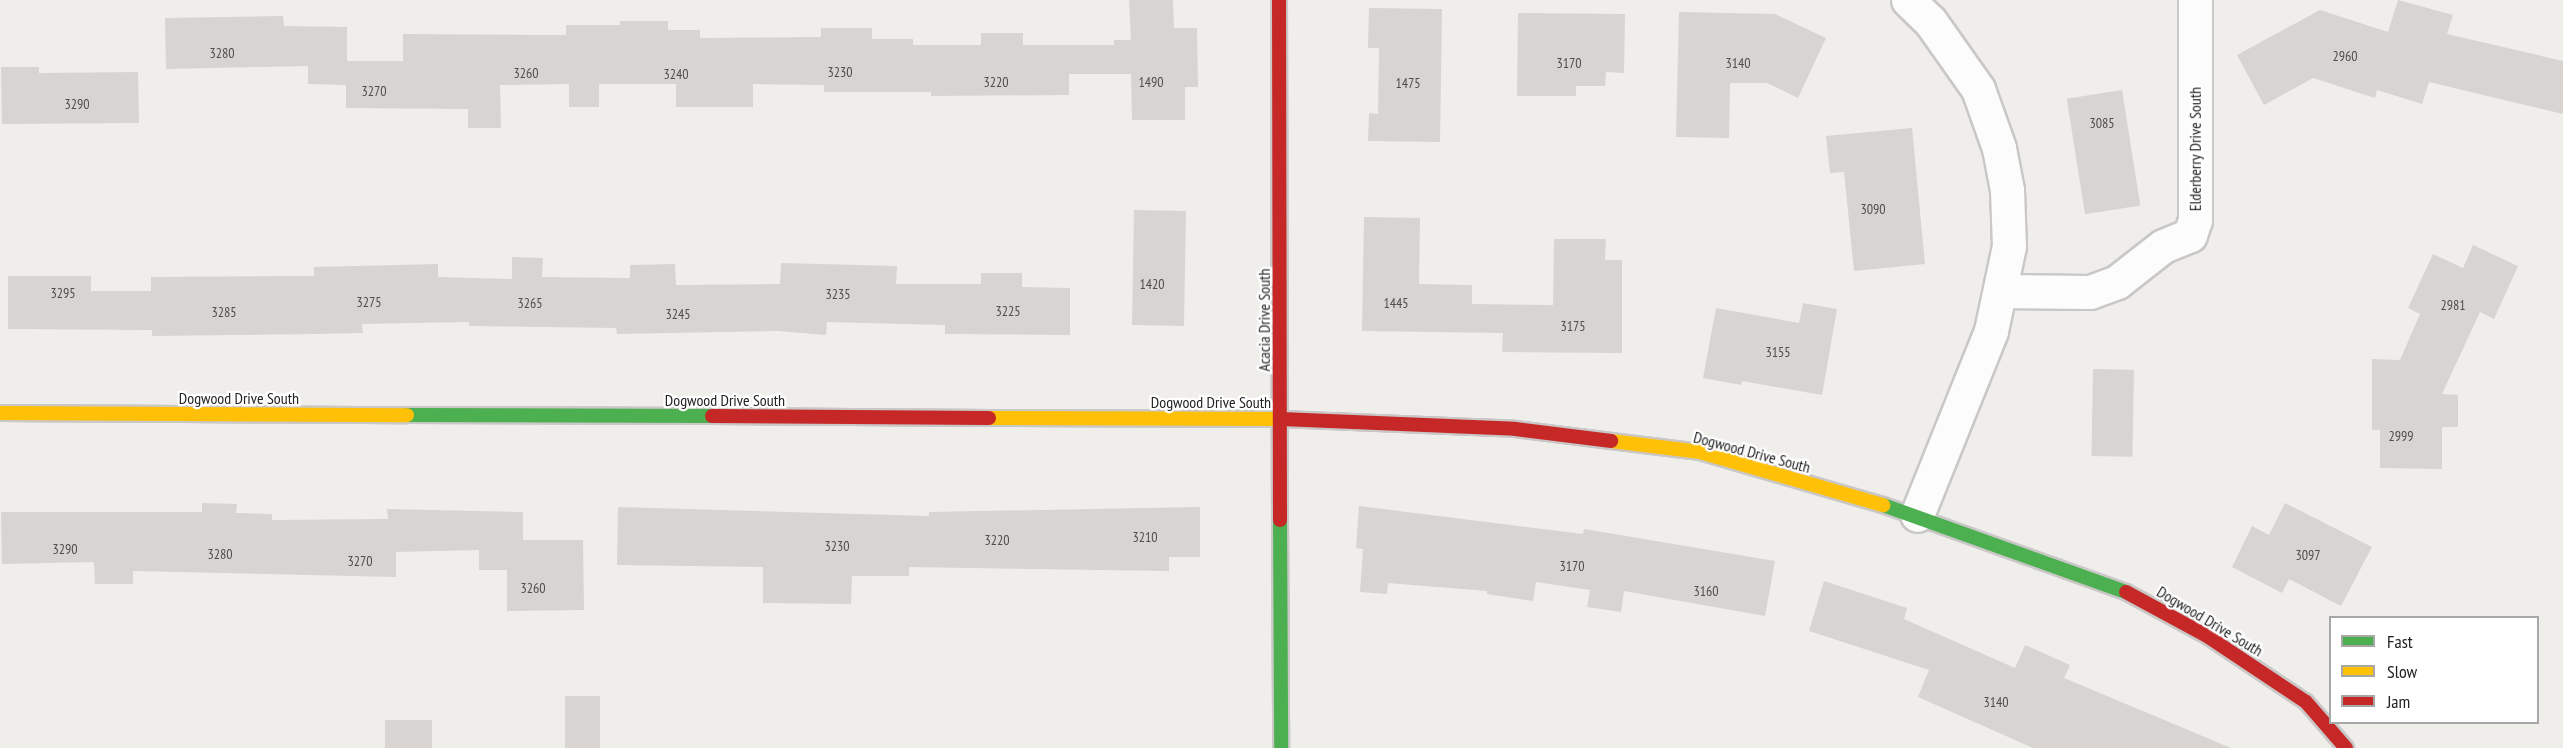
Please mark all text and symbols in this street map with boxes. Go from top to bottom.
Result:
house number: 3280 [209,45,235,61]
house number: 2960 [2332,48,2358,64]
house number: 3170 [1556,55,1582,71]
house number: 3140 [1725,55,1751,71]
house number: 3230 [827,64,853,80]
house number: 3260 [513,65,539,81]
house number: 3240 [663,66,689,82]
house number: 3220 [983,74,1009,90]
house number: 1490 [1138,74,1164,90]
house number: 1475 [1395,75,1421,91]
house number: 3270 [361,83,387,99]
street label: Elderberry Drive South [2185,87,2205,211]
house number: 3290 [64,96,90,112]
house number: 3085 [2089,115,2115,131]
house number: 3090 [1860,201,1886,217]
street label: Acacia Drive South [1254,268,1274,372]
house number: 1420 [1139,276,1165,292]
house number: 3295 [50,285,76,301]
house number: 3235 [825,286,851,302]
house number: 3275 [356,294,382,310]
house number: 3265 [517,295,543,311]
house number: 1445 [1383,295,1409,311]
house number: 2981 [2440,297,2466,313]
house number: 3225 [995,303,1021,319]
house number: 3285 [211,304,237,320]
house number: 3245 [665,306,691,322]
house number: 3175 [1560,318,1586,334]
house number: 3155 [1765,344,1791,360]
street label: Dogwood Drive South [179,388,299,408]
street label: Dogwood Drive South [665,390,785,410]
street label: Dogwood Drive South [1151,392,1271,412]
street label: Dogwood Drive South [1691,427,1813,477]
house number: 2999 [2388,428,2414,444]
house number: 3210 [1132,529,1158,545]
house number: 3220 [984,532,1010,548]
house number: 3230 [824,538,850,554]
house number: 3290 [52,541,78,557]
house number: 3280 [207,546,233,562]
house number: 3097 [2295,547,2321,563]
house number: 3270 [347,553,373,569]
house number: 3170 [1559,558,1585,574]
house number: 3260 [520,580,546,596]
street label: Dogwood Drive South [2154,582,2266,660]
house number: 3160 [1693,583,1719,599]
legend [2329,616,2539,724]
text: Fast [2387,630,2413,653]
text: Slow [2387,660,2417,683]
text: Jam [2387,690,2410,713]
house number: 3140 [1983,694,2009,710]

